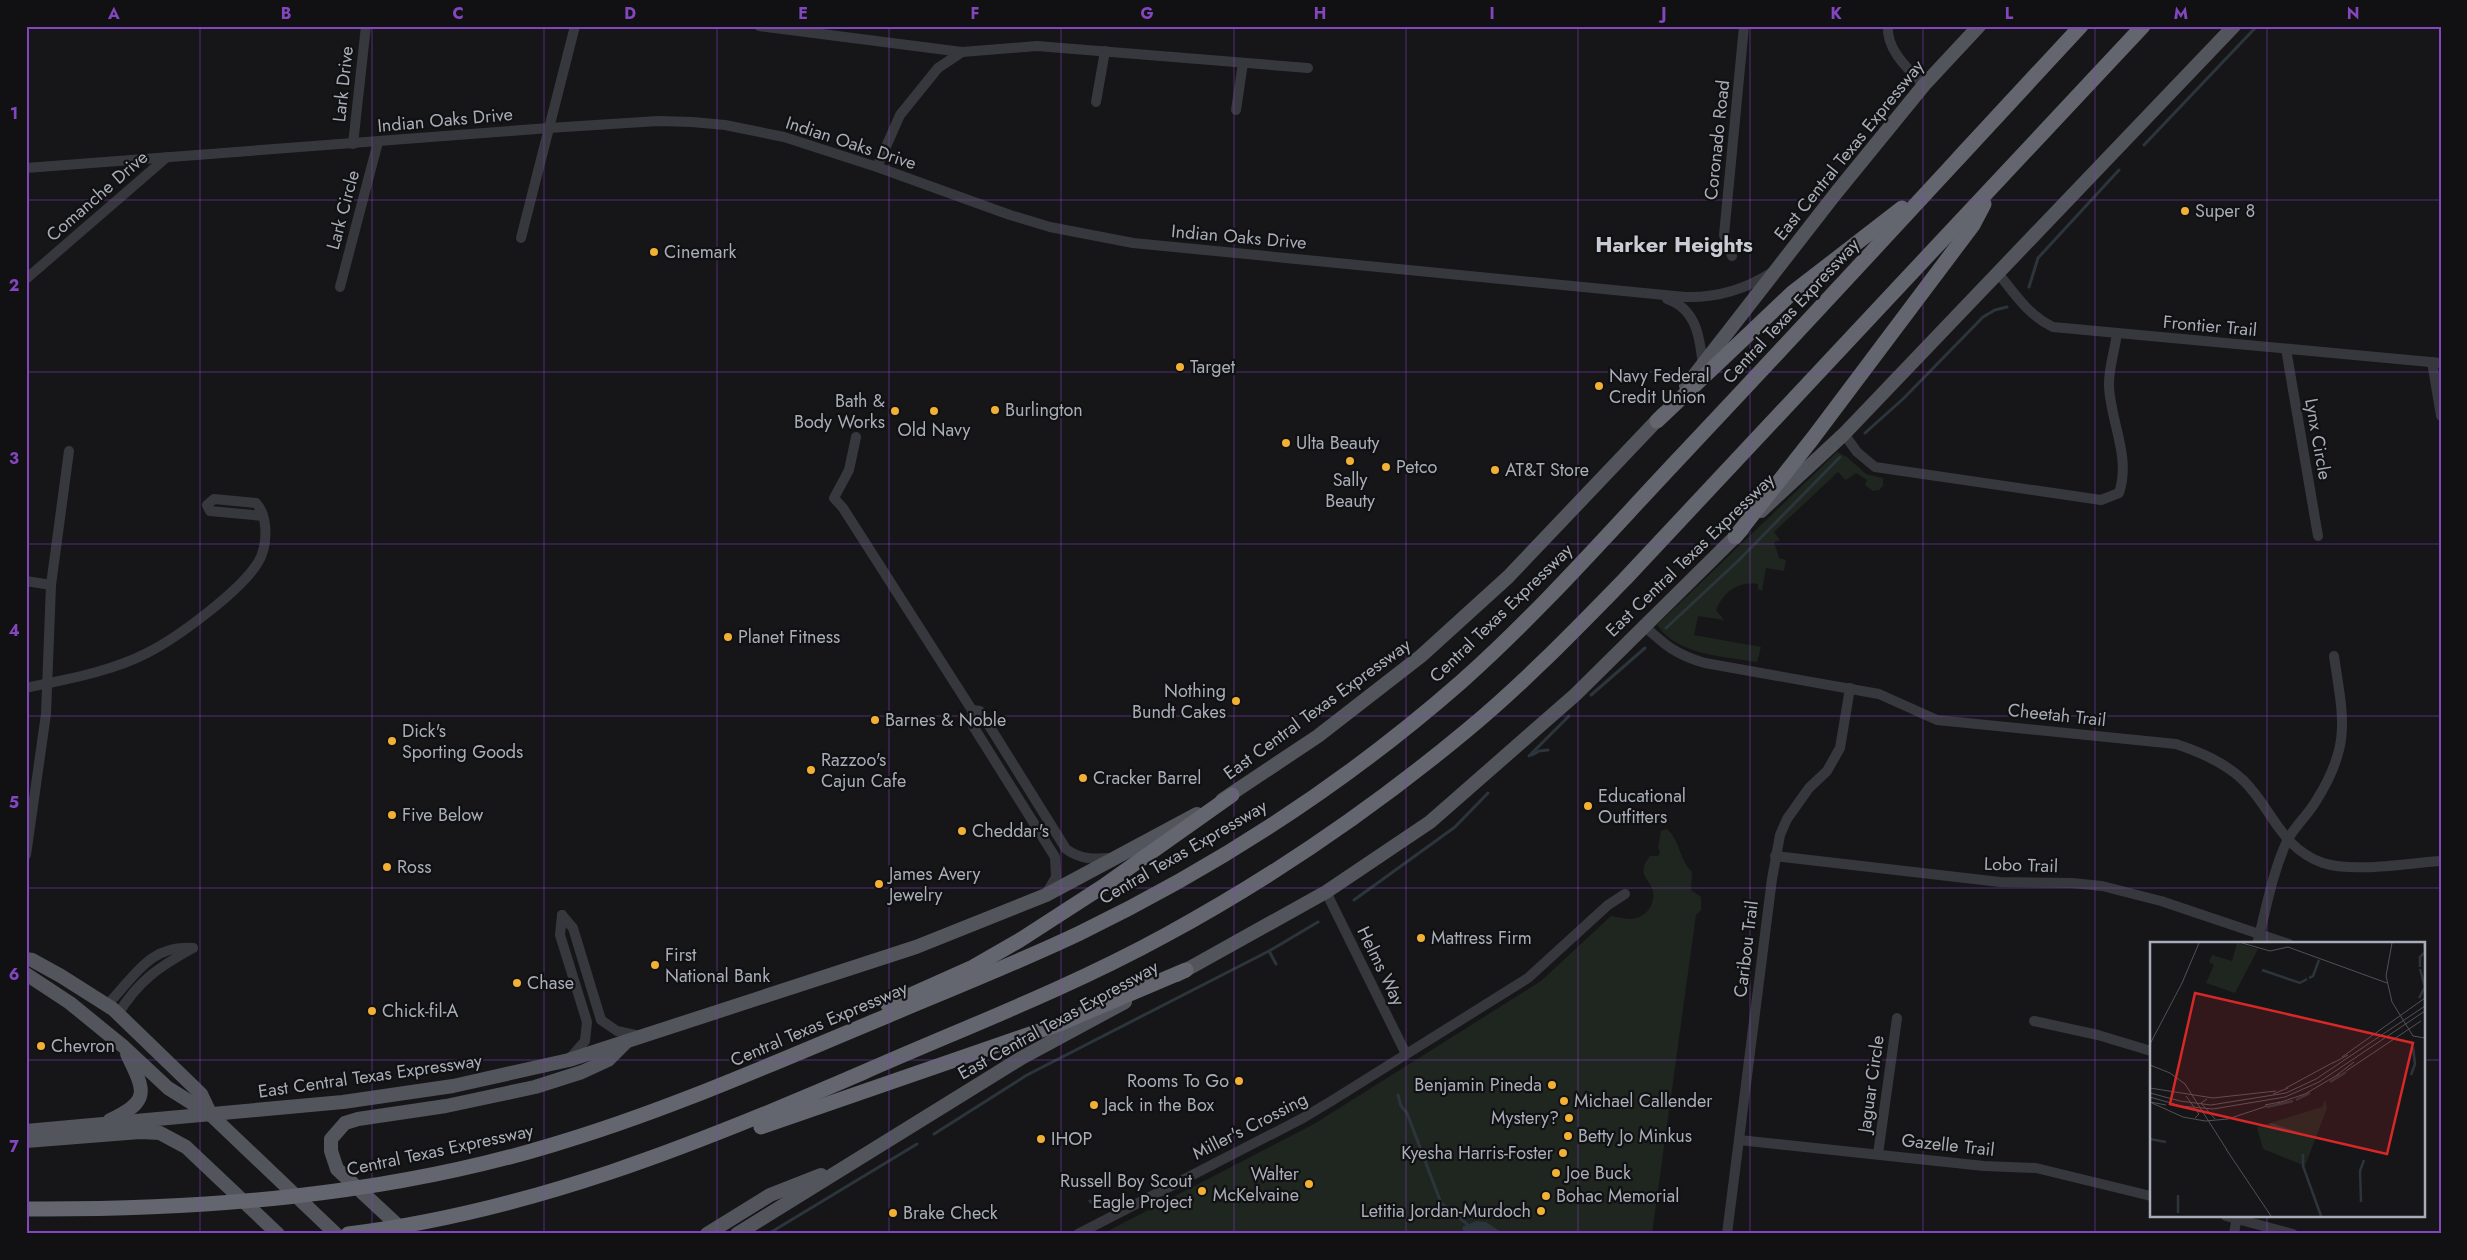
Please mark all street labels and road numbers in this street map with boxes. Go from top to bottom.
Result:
street label: Lark Drive [326,45,360,123]
street label: East Central Texas Expressway [1768,54,1930,246]
street label: Coronado Road [1698,79,1736,201]
street label: Indian Oaks Drive [376,101,514,139]
street label: Indian Oaks Drive [782,110,920,176]
street label: Comanche Drive [41,145,153,247]
street label: Lark Circle [320,167,366,253]
street label: Indian Oaks Drive [1170,218,1308,256]
street label: Central Texas Expressway [1717,233,1865,389]
street label: Frontier Trail [2162,309,2258,343]
street label: Lynx Circle [2298,396,2338,482]
street label: East Central Texas Expressway [1600,467,1780,643]
street label: Central Texas Expressway [1424,538,1579,688]
street label: East Central Texas Expressway [1218,632,1416,786]
street label: Cheetah Trail [2007,697,2107,733]
street label: Central Texas Expressway [1094,793,1272,911]
street label: Lobo Trail [1984,851,2058,879]
street label: Caribou Trail [1727,899,1765,999]
street label: Helms Way [1351,922,1411,1010]
street label: East Central Texas Expressway [953,954,1163,1086]
street label: Central Texas Expressway [726,975,912,1073]
street label: Jaguar Circle [1851,1034,1891,1136]
street label: East Central Texas Expressway [256,1047,484,1105]
street label: Miller's Crossing [1188,1086,1312,1166]
street label: Central Texas Expressway [344,1117,536,1182]
street label: Gazelle Trail [1900,1127,1996,1163]

